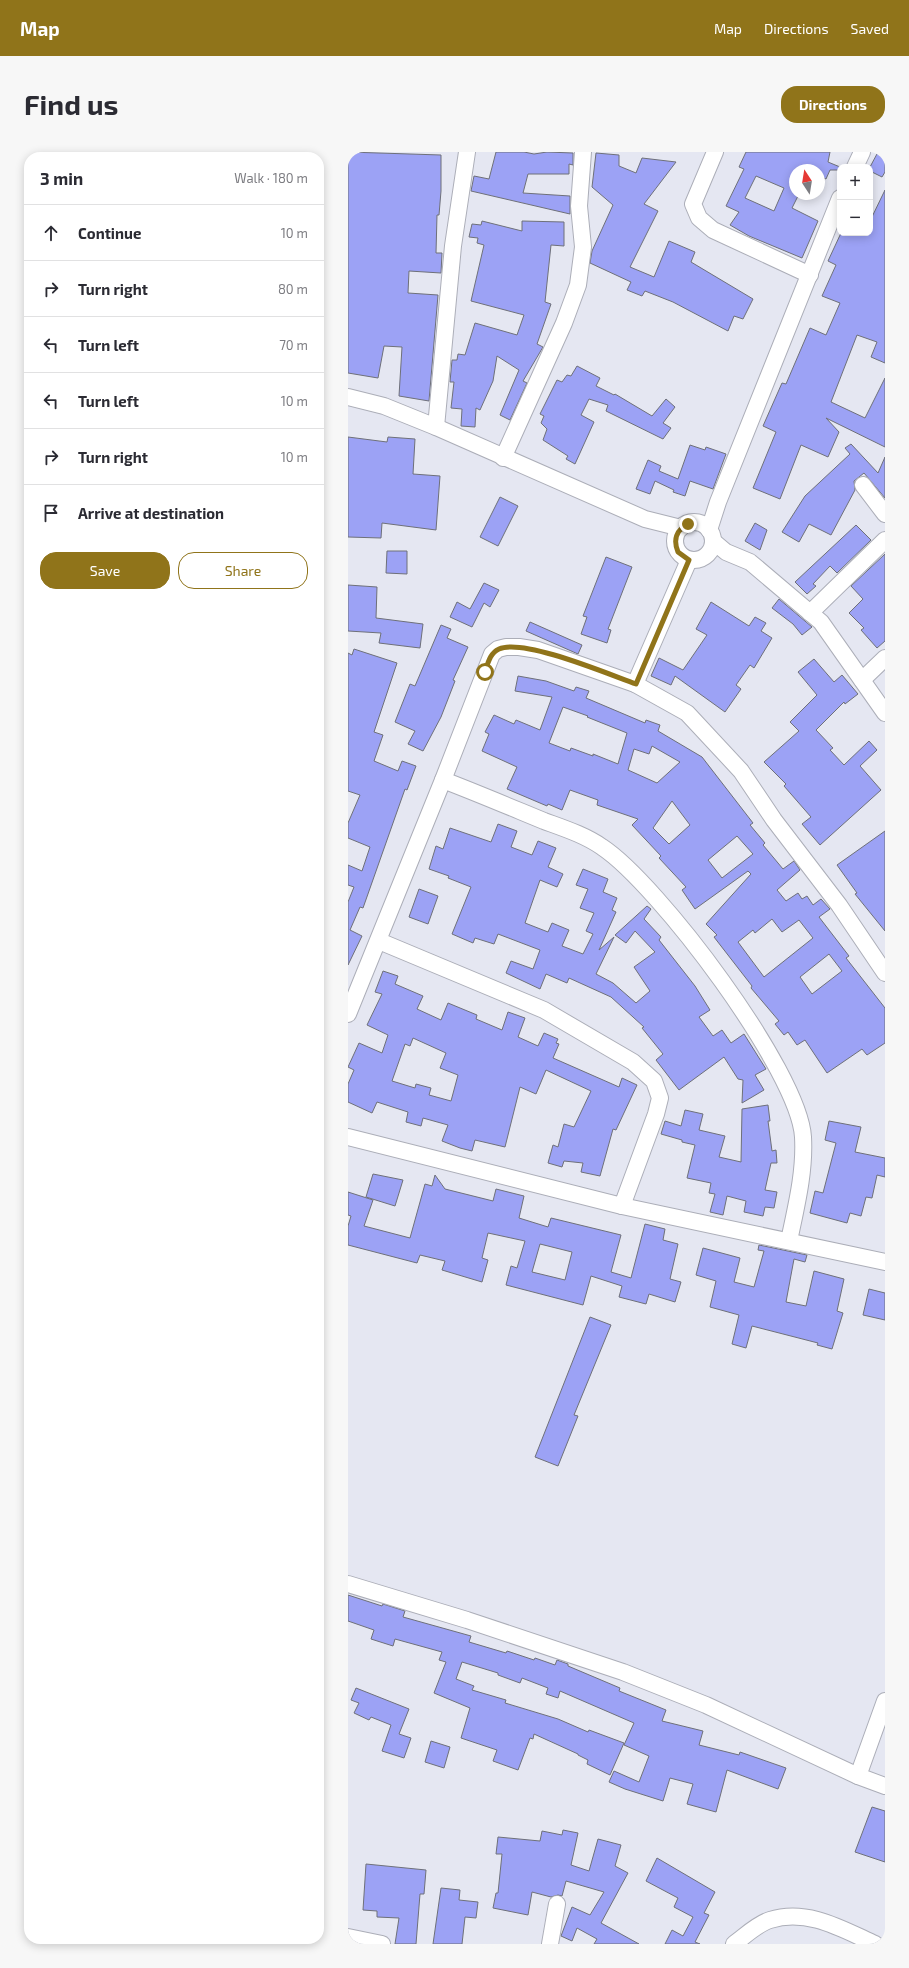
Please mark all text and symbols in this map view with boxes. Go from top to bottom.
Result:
text: Map [20,17,60,40]
text: Map [714,20,742,37]
text: Directions [764,20,829,37]
text: Saved [851,20,889,37]
button: Directions [781,86,885,123]
text: Find us [24,87,118,121]
north arrow [789,164,825,200]
map controls [837,164,873,236]
button: + [837,164,873,200]
text: 3 min [40,168,83,188]
text: Walk · 180 m [234,170,308,186]
button: − [837,200,873,236]
icon: ahead [40,222,62,244]
text: Continue [78,224,141,242]
text: 10 m [281,225,308,241]
icon: right [40,278,62,300]
text: Turn right [78,280,148,298]
text: 80 m [278,281,308,297]
icon: left [40,334,62,356]
text: Turn left [78,336,139,354]
text: 70 m [279,337,308,353]
icon: left [40,390,62,412]
text: Turn left [78,392,139,410]
text: 10 m [281,393,308,409]
icon: right [40,446,62,468]
text: Turn right [78,448,148,466]
text: 10 m [281,449,308,465]
icon: arrive [40,502,62,524]
text: Arrive at destination [78,504,224,522]
route end [679,515,697,533]
button: Save [40,552,170,589]
button: Share [178,552,308,589]
route start [476,663,494,681]

